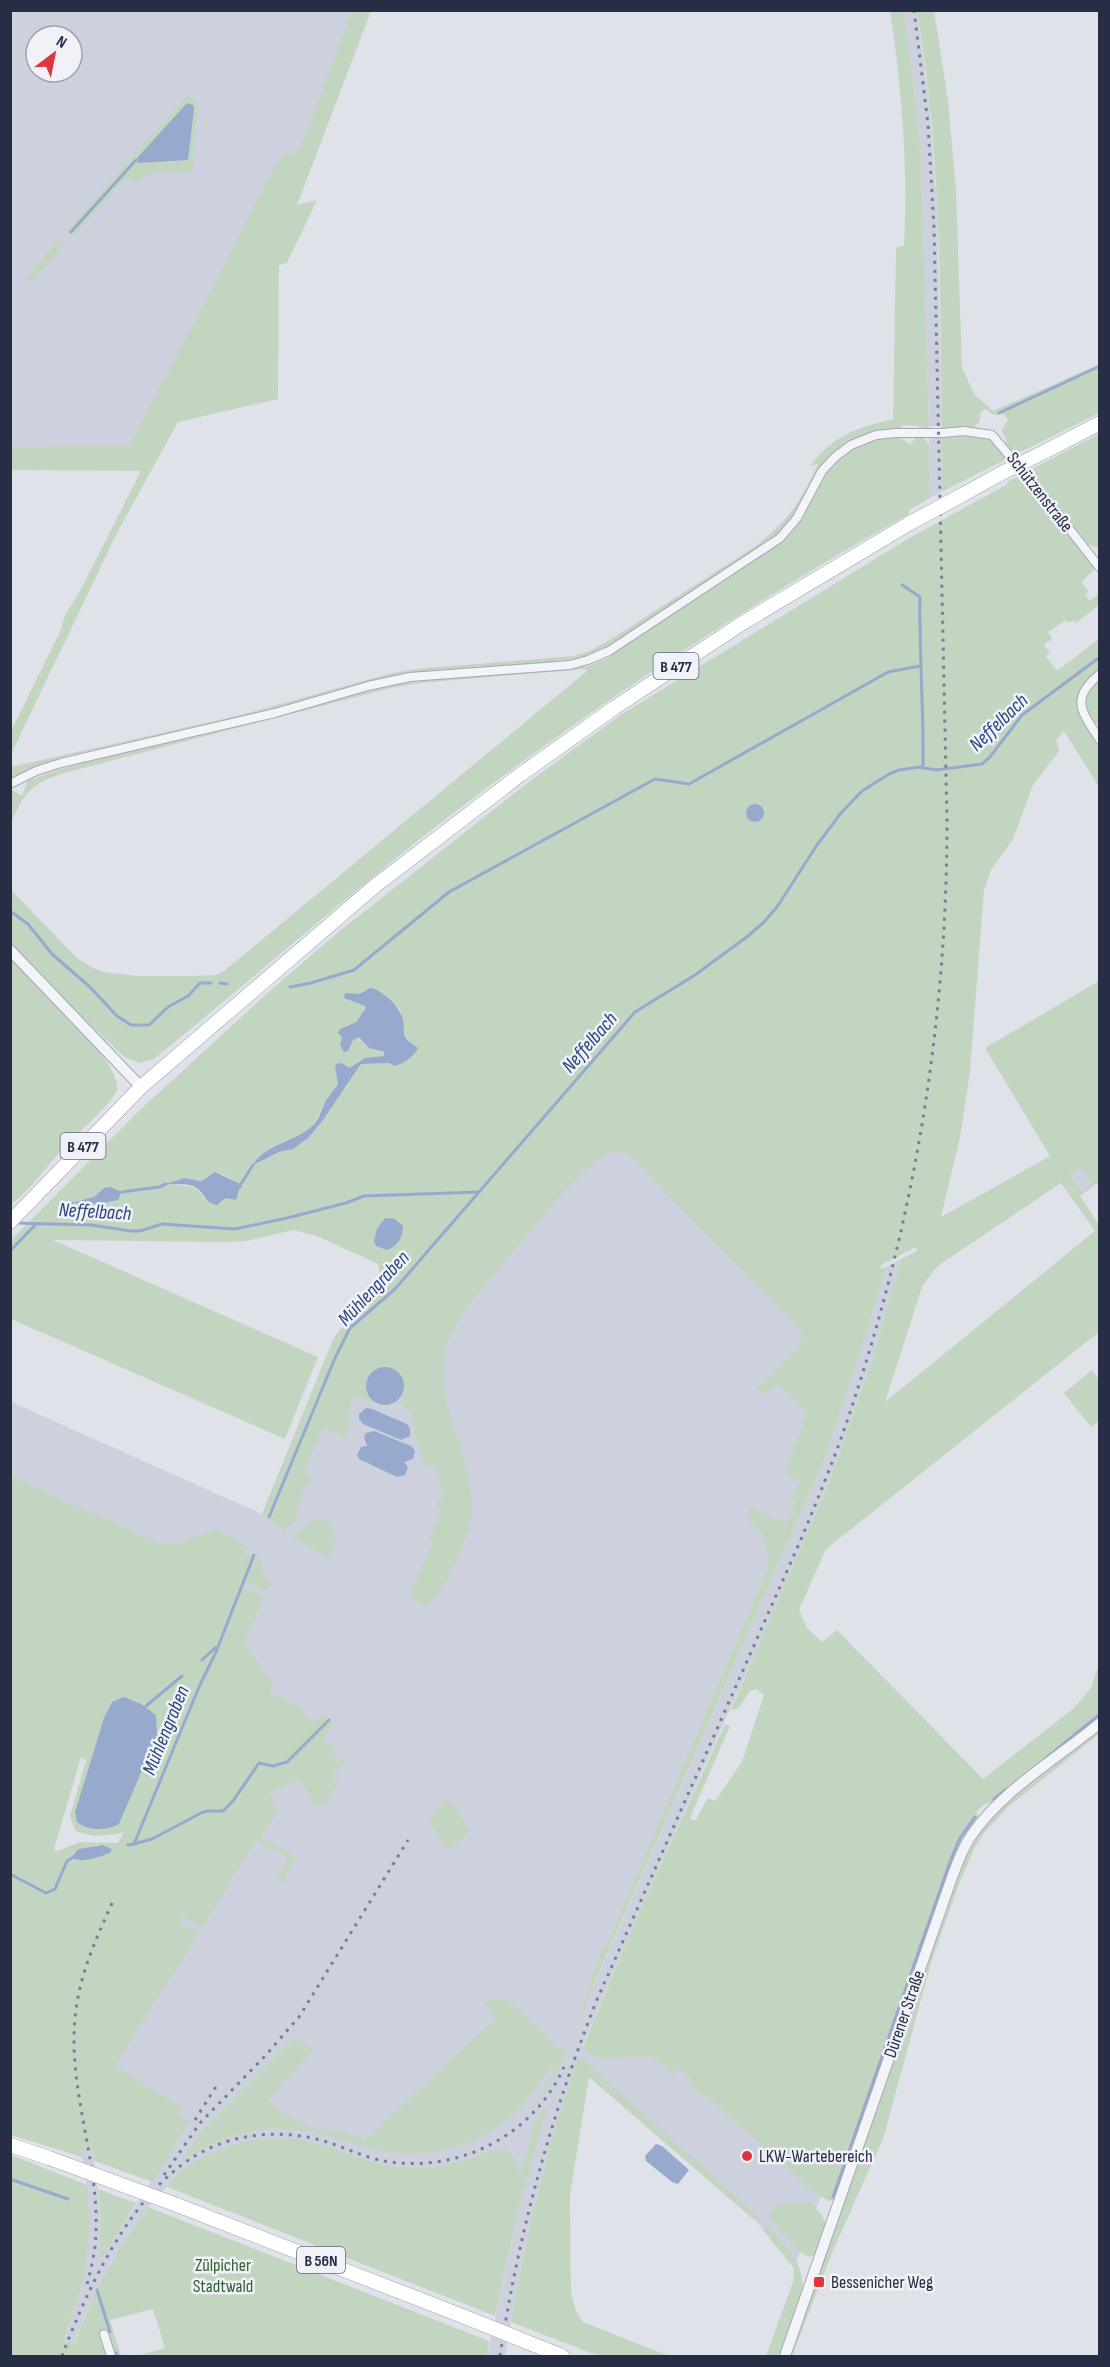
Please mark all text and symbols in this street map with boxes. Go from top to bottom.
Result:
north arrow [24,24,84,84]
text: N [52,32,70,53]
street label: Schützenstraße [1002,448,1077,536]
road number: B 477 [654,653,698,679]
water label: Neffelbach [964,689,1033,757]
water label: Neffelbach [557,1007,623,1078]
road number: B 477 [60,1133,106,1159]
water label: Neffelbach [58,1198,132,1226]
water label: Mühlengraben [333,1246,415,1331]
water label: Mühlengraben [137,1682,195,1778]
street label: Dürener Straße [880,1968,929,2061]
place label: LKW-Wartebereich [759,2146,873,2167]
marker: LKW-Wartebereich [740,2149,754,2163]
road number: B 56N [297,2247,345,2273]
park label: Zülpicher Stadtwald [193,2255,253,2297]
place label: Bessenicher Weg [831,2272,933,2293]
marker: Bessenicher Weg [812,2275,826,2289]

